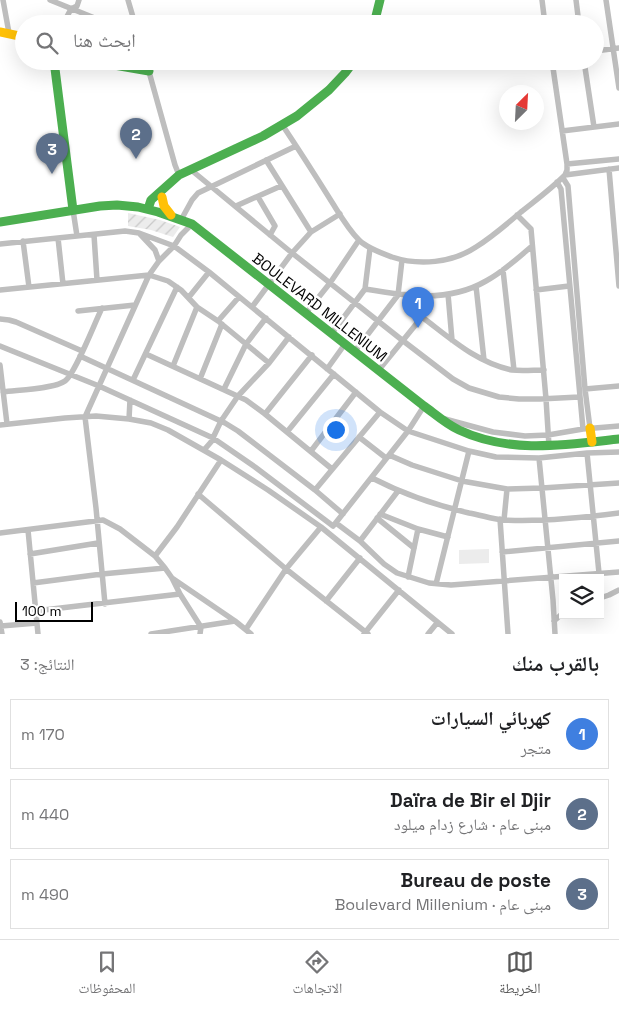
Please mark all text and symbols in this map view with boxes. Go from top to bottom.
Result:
search box [15,15,604,70]
text: ابحث هنا [73,28,136,53]
icon: search [33,29,61,57]
north arrow [499,85,544,130]
pin: 2 [120,118,152,159]
pin: 3 [36,133,68,174]
street label: BOULEVARD MILLENIUM [249,248,391,366]
pin: 1 [402,287,434,328]
your location [323,417,349,443]
map controls [559,574,604,619]
button: layers [559,574,604,619]
scale bar [15,599,92,622]
text: 100 m [22,602,61,620]
text: بالقرب منك [512,650,599,677]
text: النتائج: 3 [20,654,75,675]
text: كهربائي السيارات [431,706,551,731]
text: 170 m [21,724,65,745]
text: 1 [578,724,586,745]
text: متجر [521,738,551,759]
text: Daïra de Bir el Djir [390,788,551,813]
text: 440 m [21,804,69,825]
text: 2 [577,804,587,825]
text: مبنى عام · شارع زدام ميلود [394,814,551,835]
text: Bureau de poste [401,868,551,893]
text: 490 m [21,884,69,905]
text: 3 [577,884,587,905]
text: مبنى عام · Boulevard Millenium [335,894,551,915]
tab: المحفوظات [79,948,135,1002]
tab: الاتجاهات [293,948,342,1002]
tab: الخريطة [499,948,540,1002]

